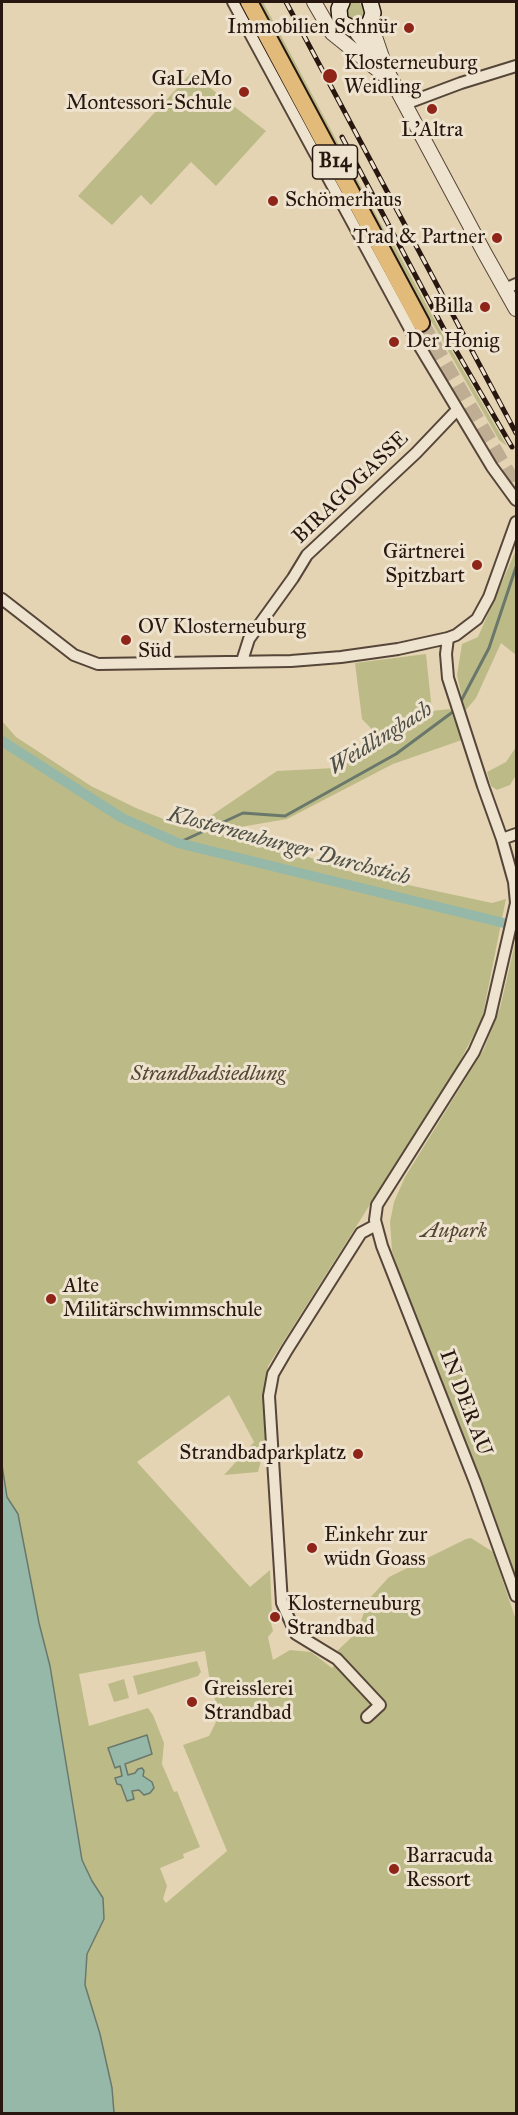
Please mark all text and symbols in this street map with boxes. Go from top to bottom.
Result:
place label: Immobilien Schnür [227,15,397,41]
marker: Immobilien Schnür [402,21,416,35]
place label: Klosterneuburg Weidling [344,51,477,101]
place label: GaLeMo Montessori-Schule [66,67,232,117]
marker: Klosterneuburg Weidling [321,67,339,85]
marker: GaLeMo Montessori-Schule [237,85,251,99]
marker: L'Altra [425,102,439,116]
place label: L'Altra [401,118,463,144]
road number: B14 [312,145,358,179]
place label: Schömerhaus [285,188,402,214]
marker: Schömerhaus [266,194,280,208]
place label: Trad & Partner [353,225,485,251]
marker: Trad & Partner [490,231,504,245]
place label: Billa [433,294,473,320]
marker: Billa [478,300,492,314]
place label: Der Honig [406,329,499,355]
marker: Der Honig [387,335,401,349]
street label: BIRAGOGASSE [288,426,414,550]
place label: Gärtnerei Spitzbart [383,540,465,590]
marker: Gärtnerei Spitzbart [470,558,484,572]
place label: OV Klosterneuburg Süd [138,615,306,665]
marker: OV Klosterneuburg Süd [119,633,133,647]
water label: Weidlingbach [324,697,438,781]
water label: Klosterneuburger Durchstich [165,802,413,892]
park label: Strandbadsiedlung [131,1062,285,1088]
park label: Aupark [421,1219,487,1245]
place label: Alte Militärschwimmschule [63,1274,262,1324]
marker: Alte Militärschwimmschule [44,1292,58,1306]
street label: IN DER AU [433,1346,497,1460]
place label: Strandbadparkplatz [179,1441,346,1467]
marker: Strandbadparkplatz [351,1447,365,1461]
place label: Einkehr zur wüdn Goass [324,1523,427,1573]
marker: Einkehr zur wüdn Goass [305,1541,319,1555]
place label: Klosterneuburg Strandbad [287,1592,420,1642]
marker: Klosterneuburg Strandbad [268,1610,282,1624]
place label: Greisslerei Strandbad [204,1677,294,1727]
marker: Greisslerei Strandbad [185,1695,199,1709]
place label: Barracuda Ressort [406,1844,493,1894]
marker: Barracuda Ressort [387,1862,401,1876]

